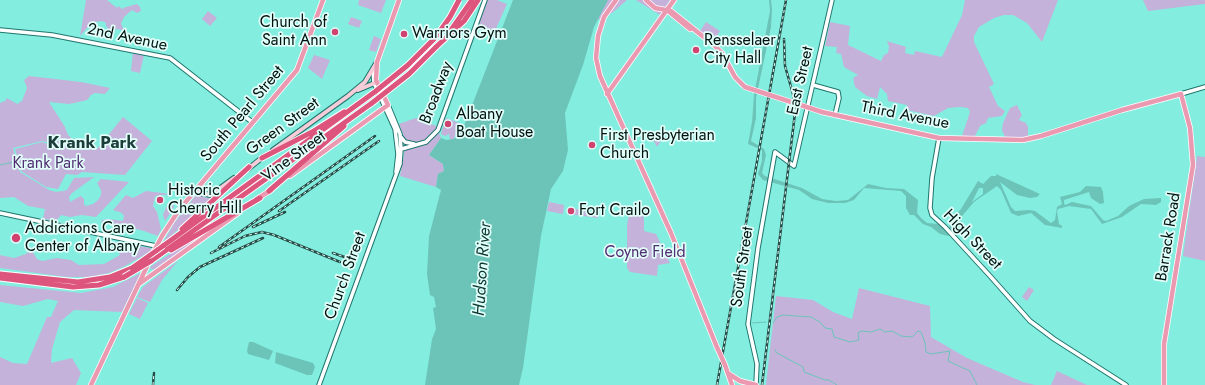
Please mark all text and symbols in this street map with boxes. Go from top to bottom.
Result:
place label: Church of Saint Ann [260,13,327,51]
street label: 2nd Avenue [85,20,169,56]
place label: Warriors Gym [412,24,507,44]
marker: Church of Saint Ann [330,27,340,37]
marker: Warriors Gym [399,29,409,39]
place label: Rensselaer City Hall [704,31,776,69]
marker: Rensselaer City Hall [691,45,701,55]
street label: East Street [784,45,818,117]
street label: Broadway [416,59,458,127]
street label: South Pearl Street [197,62,289,166]
street label: Green Street [243,94,323,160]
street label: Third Avenue [859,98,951,134]
place label: Albany Boat House [456,105,533,143]
marker: Albany Boat House [443,119,453,129]
place label: First Presbyterian Church [600,126,715,164]
street label: Vine Street [258,127,330,187]
district label: Krank Park [48,134,136,154]
marker: First Presbyterian Church [587,140,597,150]
park label: Krank Park [13,154,83,174]
place label: Historic Cherry Hill [168,181,242,219]
street label: Barrack Road [1153,191,1185,283]
marker: Historic Cherry Hill [155,195,165,205]
place label: Fort Crailo [579,201,650,221]
marker: Fort Crailo [566,206,576,216]
street label: High Street [939,206,1005,274]
place label: Addictions Care Center of Albany [25,219,139,257]
water label: Hudson River [470,221,496,317]
street label: South Street [728,225,758,309]
street label: Church Street [321,229,371,323]
marker: Addictions Care Center of Albany [10,232,22,244]
park label: Coyne Field [604,243,686,263]

